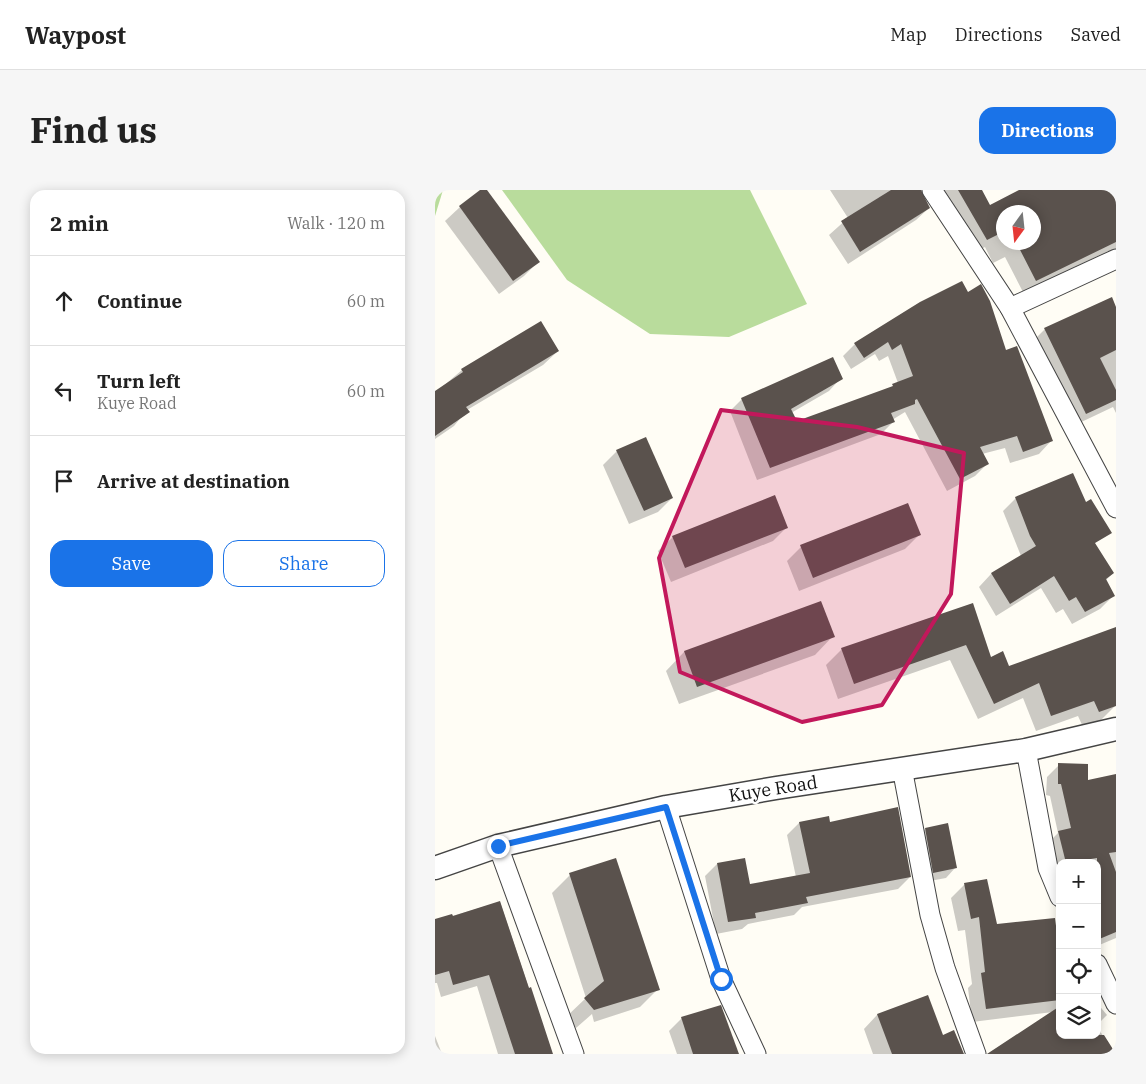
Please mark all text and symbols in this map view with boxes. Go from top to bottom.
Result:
text: Waypost [25,19,126,51]
text: Map [890,23,927,46]
text: Directions [955,23,1043,46]
text: Saved [1071,23,1121,46]
text: Find us [30,107,157,153]
button: Directions [979,107,1116,154]
north arrow [996,205,1041,250]
text: 2 min [50,209,109,237]
text: Walk · 120 m [287,213,385,233]
icon: ahead [50,287,78,315]
text: Continue [97,289,182,313]
text: 60 m [347,291,385,311]
text: Turn left [97,369,180,393]
icon: left [50,377,78,405]
text: 60 m [347,381,385,401]
text: Kuye Road [97,393,177,413]
icon: arrive [50,467,78,495]
text: Arrive at destination [97,469,290,493]
button: Save [50,540,213,587]
button: Share [223,540,385,587]
street label: Kuye Road [727,770,819,807]
route end [487,835,510,858]
map controls [1056,859,1101,1039]
button: + [1056,859,1101,904]
button: − [1056,904,1101,949]
button: locate [1056,949,1101,994]
route start [710,968,733,991]
button: layers [1056,994,1101,1039]

